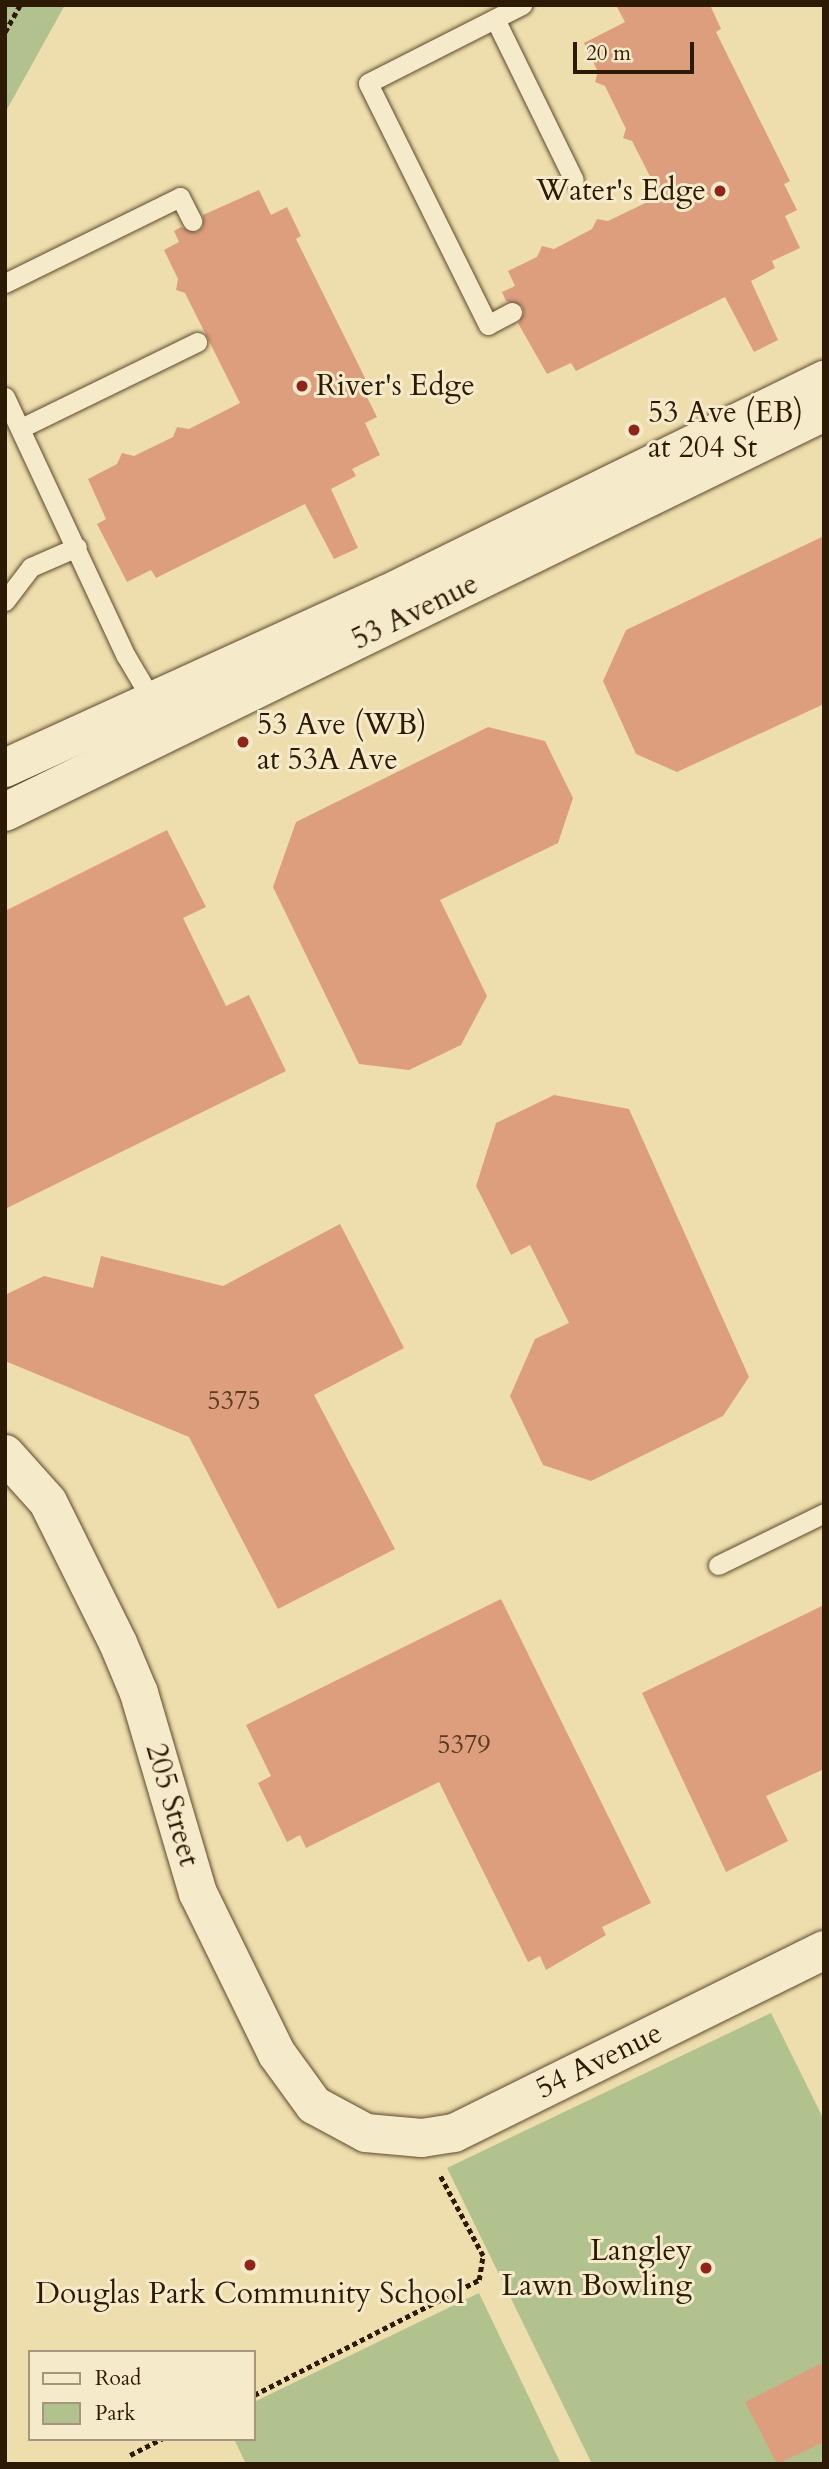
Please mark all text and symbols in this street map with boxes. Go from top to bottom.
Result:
scale bar [577,28,698,72]
text: 20 m [586,39,631,68]
place label: Water's Edge [536,173,706,209]
marker: Water's Edge [712,183,728,199]
place label: River's Edge [316,368,475,404]
marker: River's Edge [294,378,310,394]
place label: 53 Ave (EB) at 204 St [648,395,803,466]
marker: 53 Ave (EB) at 204 St [626,422,642,438]
street label: 53 Avenue [346,566,484,658]
place label: 53 Ave (WB) at 53A Ave [257,707,427,778]
marker: 53 Ave (WB) at 53A Ave [235,734,251,750]
house number: 5375 [207,1385,261,1417]
house number: 5379 [437,1729,491,1761]
street label: 205 Street [137,1739,207,1871]
street label: 54 Avenue [530,2015,668,2107]
place label: Langley Lawn Bowling [501,2233,692,2304]
marker: Douglas Park Community School [242,2257,258,2273]
marker: Langley Lawn Bowling [698,2260,714,2276]
place label: Douglas Park Community School [36,2276,464,2312]
legend [28,2350,256,2441]
text: Road [95,2364,141,2393]
text: Park [95,2399,135,2428]

